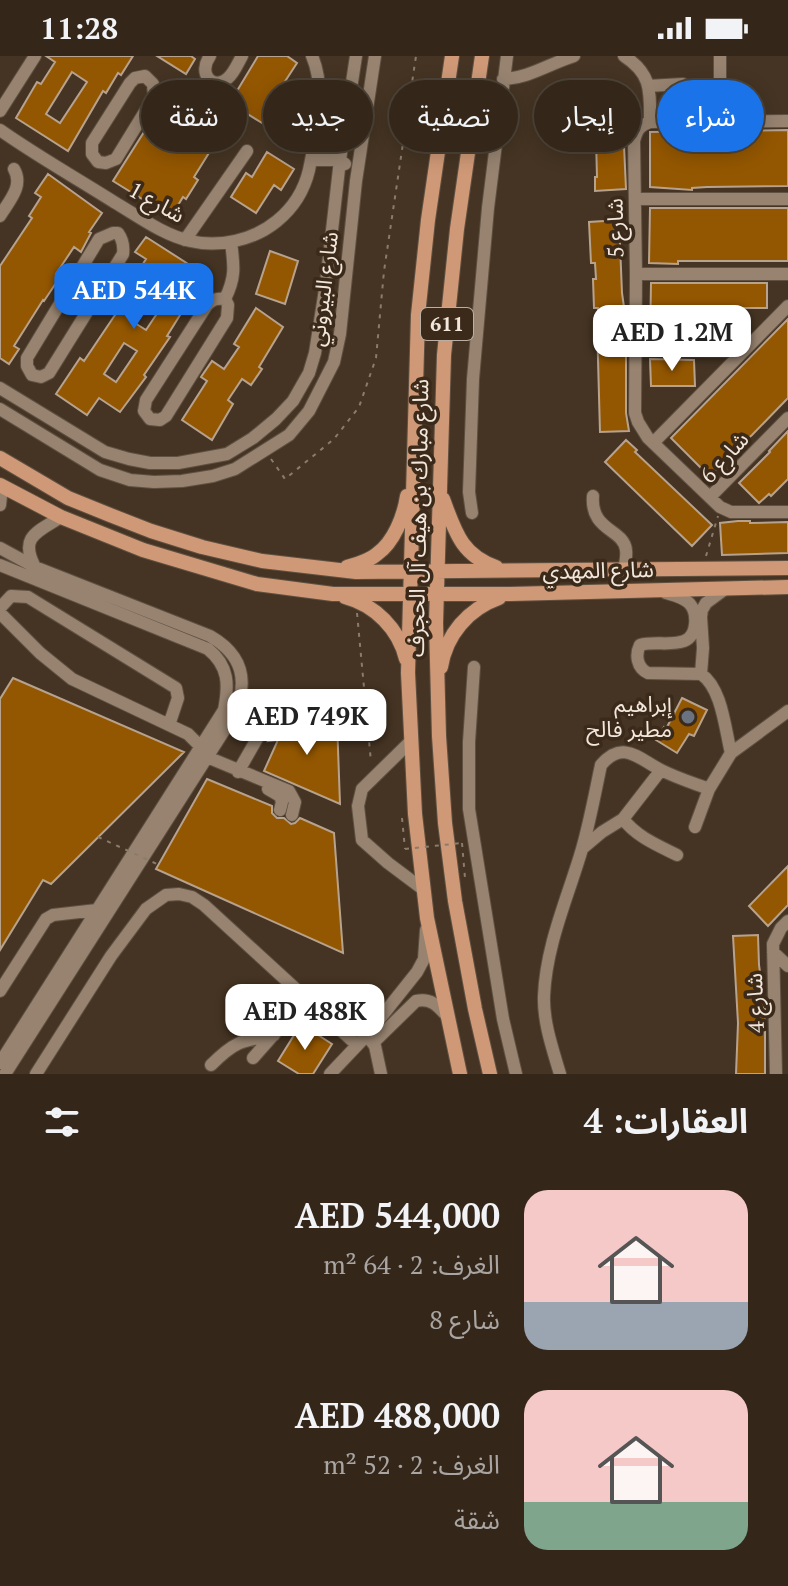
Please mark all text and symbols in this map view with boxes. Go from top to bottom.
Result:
text: 11:28 [40,8,118,48]
chip: شقة [141,80,247,152]
chip: جديد [263,80,373,152]
chip: تصفية [389,80,518,152]
chip: إيجار [534,80,641,152]
chip: شراء [657,80,764,152]
street label: شارع 1 [123,174,190,231]
street label: شارع 5 [599,198,633,258]
street label: شارع البيروني [301,230,347,348]
pin: AED 544K [51,263,217,331]
text: AED 544K [72,272,196,306]
pin: AED 1.2M [589,305,755,373]
road number: 611 [421,308,473,340]
text: AED 1.2M [611,314,733,348]
street label: شارع مبارك بن هيف آل الحجرف [401,379,437,657]
street label: شارع 6 [693,425,757,491]
street label: شارع المهدي [542,554,654,588]
pin: AED 749K [224,689,390,757]
place label: إبراهيم مطير فالح [586,689,672,746]
text: AED 749K [245,698,369,732]
marker: إبراهيم مطير فالح [679,708,697,726]
street label: شارع 4 [739,972,773,1033]
pin: AED 488K [222,984,388,1052]
text: AED 488K [243,993,367,1027]
text: العقارات: 4 [584,1098,748,1143]
icon: filters [40,1100,84,1144]
text: AED 544,000 [295,1193,500,1238]
icon: home [588,1222,684,1318]
text: الغرف: 2 · 64 m² [323,1247,500,1281]
text: شارع 8 [429,1302,500,1336]
text: AED 488,000 [295,1393,500,1438]
icon: home [588,1422,684,1518]
text: الغرف: 2 · 52 m² [323,1447,500,1481]
text: شقة [454,1502,500,1536]

